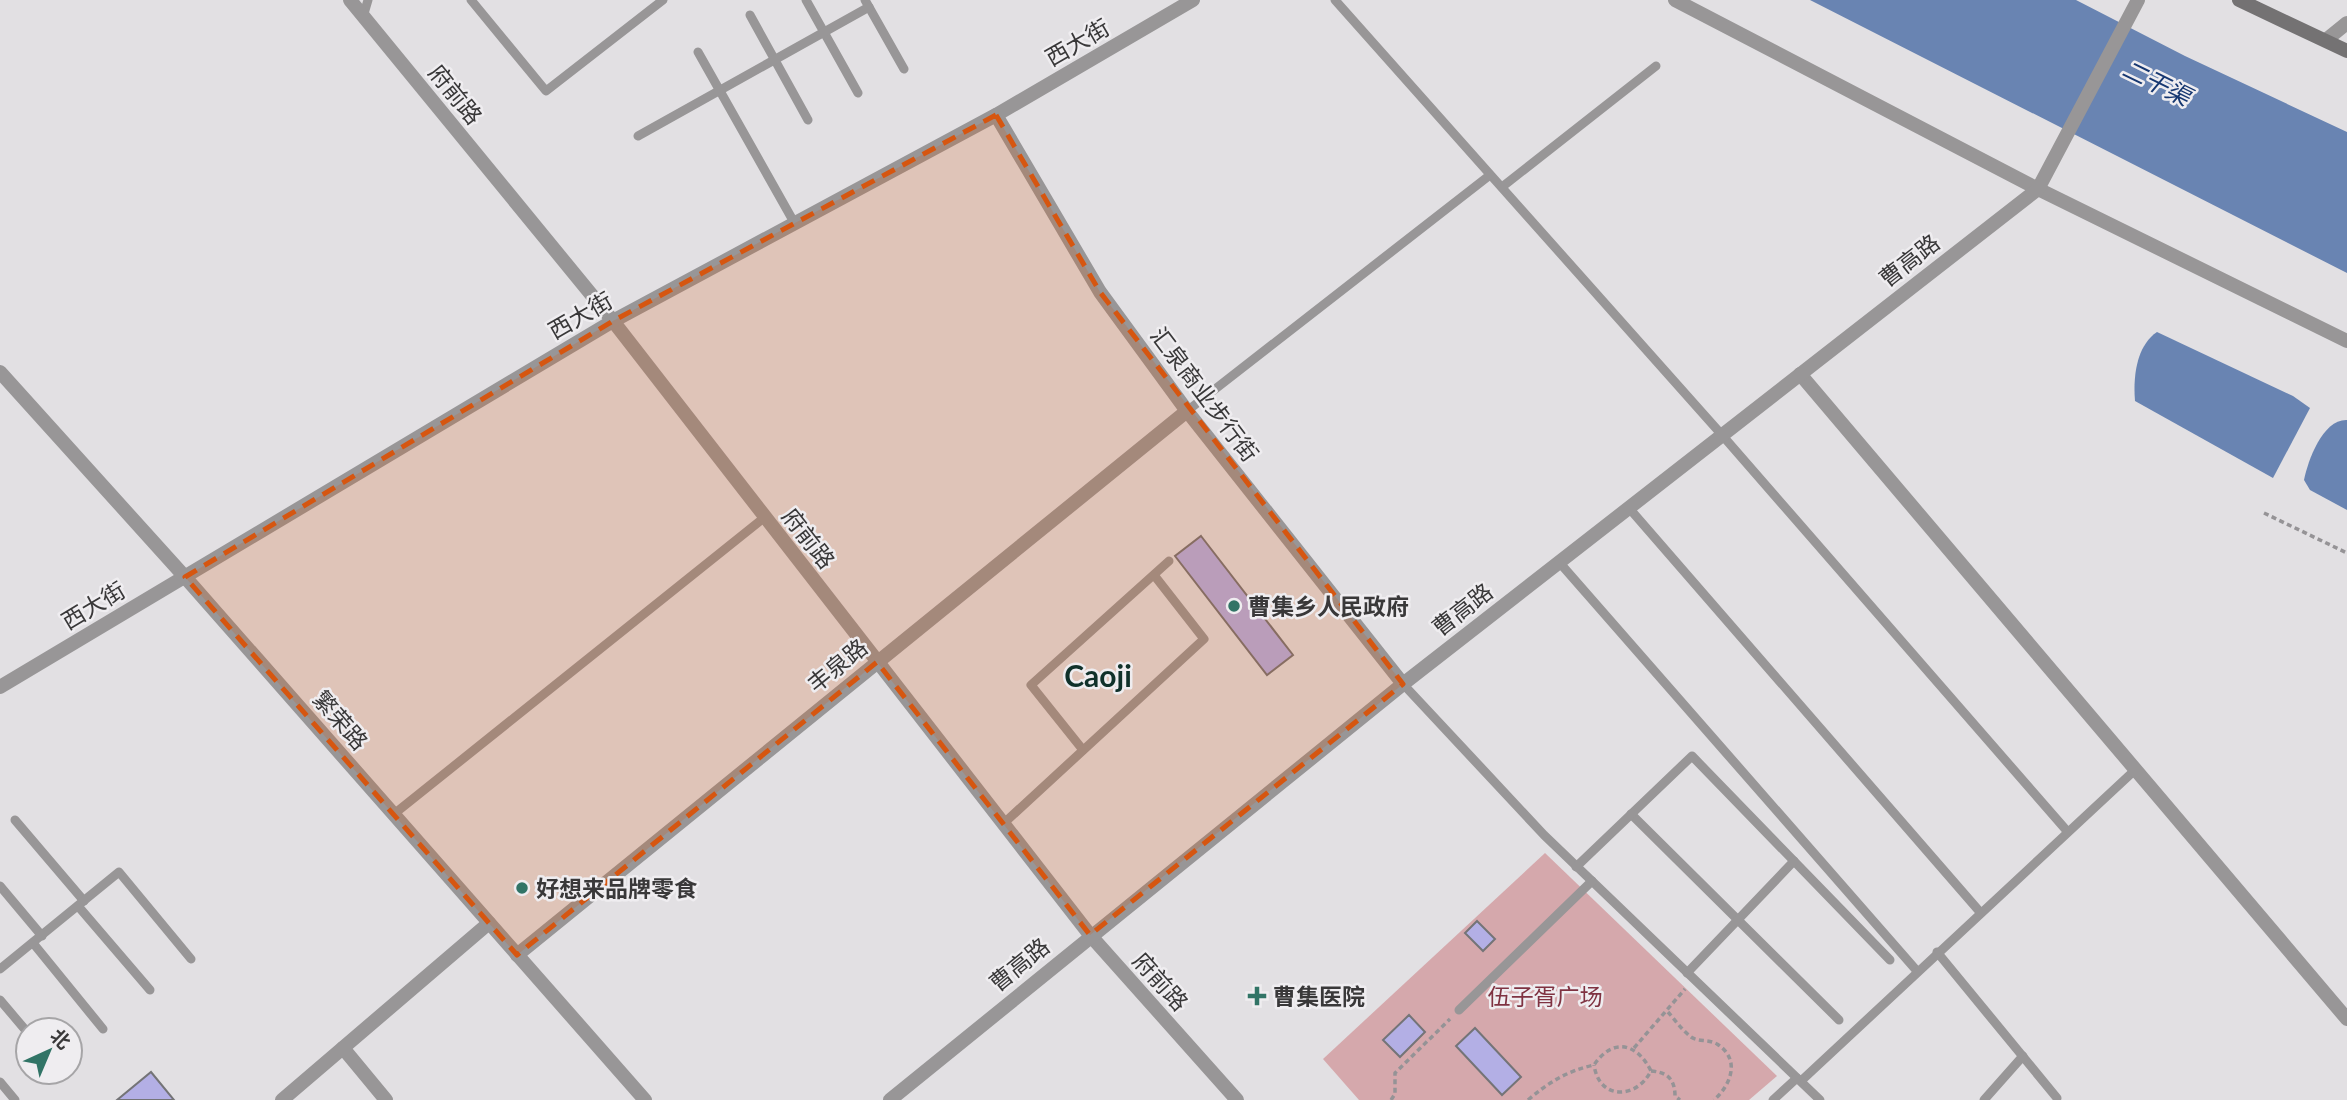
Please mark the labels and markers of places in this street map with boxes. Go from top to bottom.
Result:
place label: 曹集乡人民政府 [1248,592,1409,620]
marker: 曹集乡人民政府 [1226,598,1242,614]
place label: 好想来品牌零食 [536,874,698,902]
marker: 好想来品牌零食 [514,880,530,896]
place label: 曹集医院 [1273,982,1365,1010]
marker: 曹集医院 [1247,986,1267,1006]

